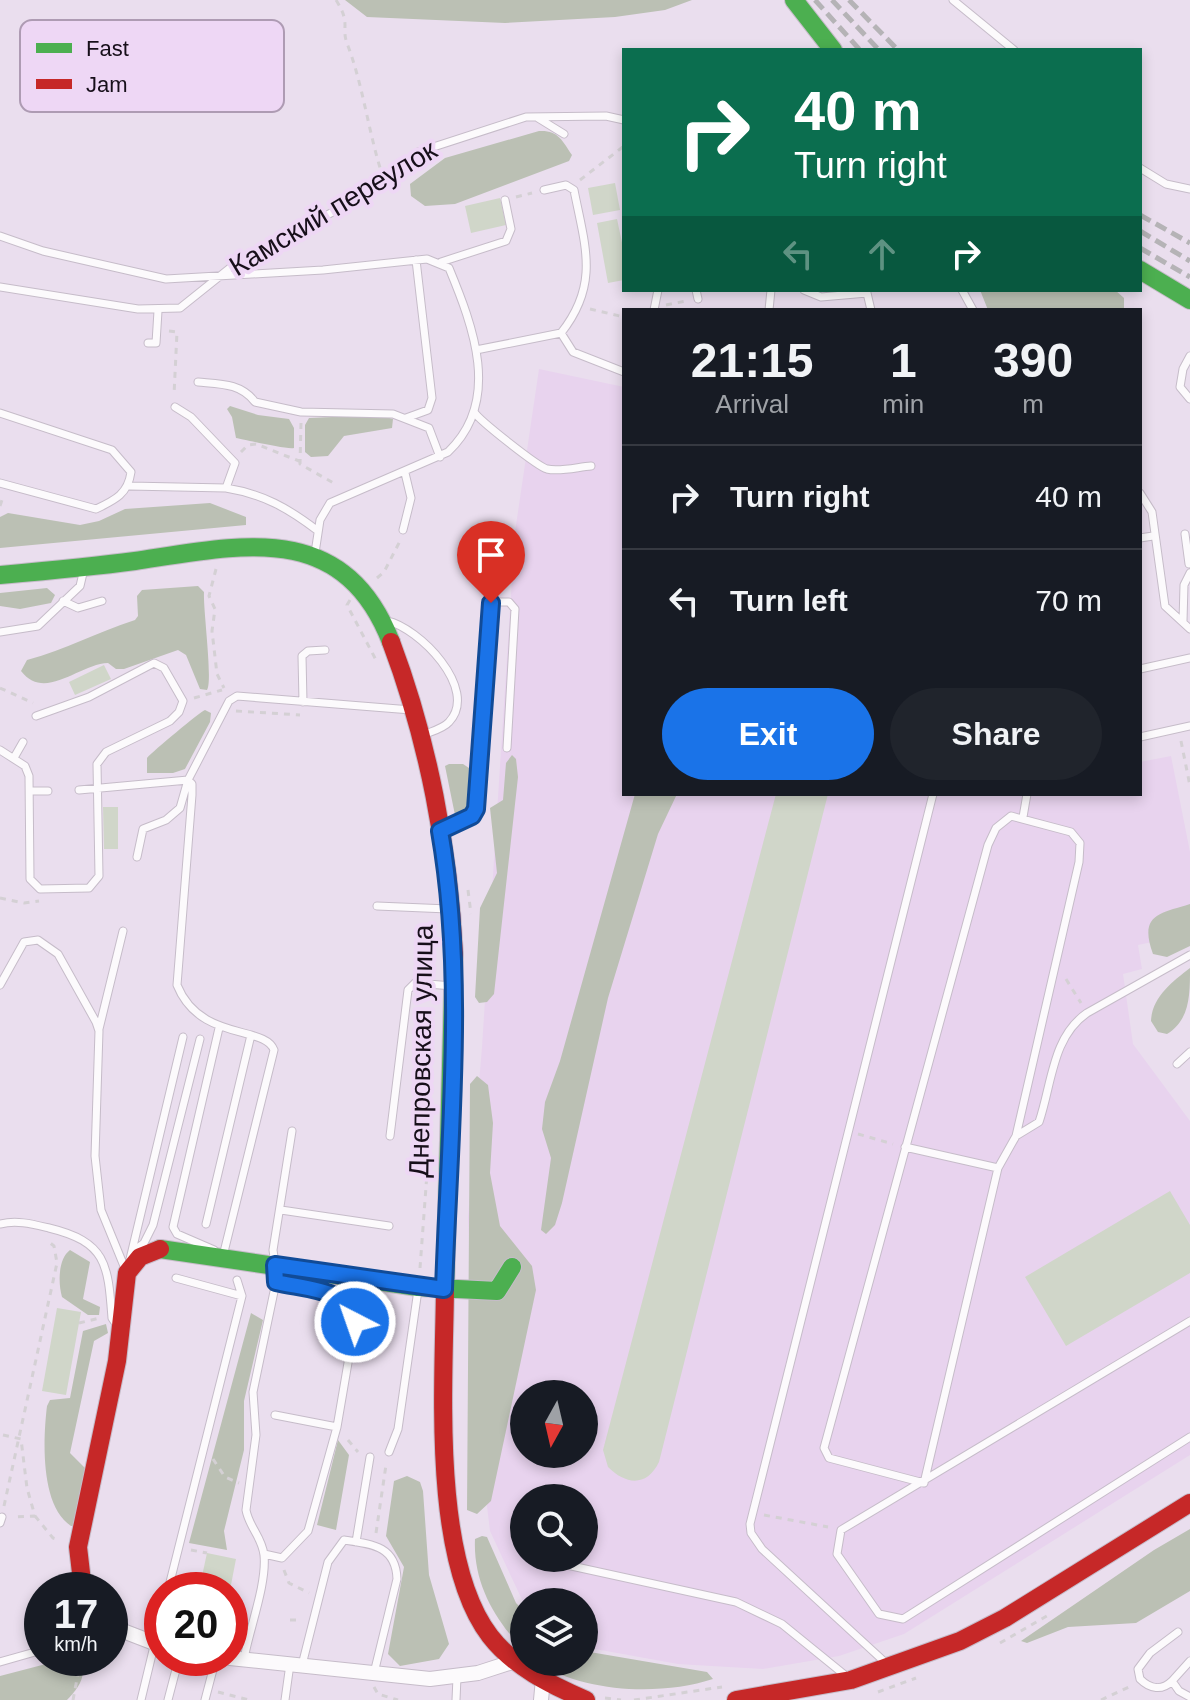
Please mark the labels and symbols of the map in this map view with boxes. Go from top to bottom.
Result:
legend [20,20,284,112]
text: Fast [86,36,129,61]
text: Jam [86,72,128,97]
street label: Камский переулок [224,134,443,282]
pin [457,521,525,603]
street label: Днепровская улица [403,924,439,1178]
position arrow [313,1280,397,1364]
north arrow [510,1380,598,1468]
speed limit sign: 20 [144,1572,248,1676]

